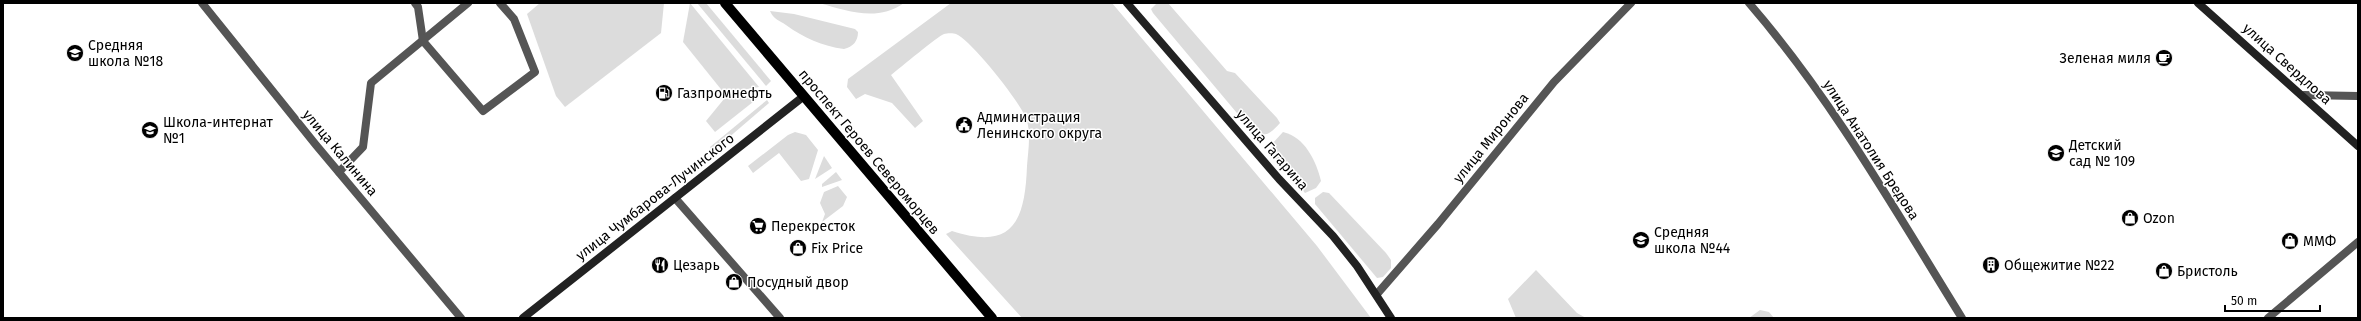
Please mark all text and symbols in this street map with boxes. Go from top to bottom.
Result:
street label: улица Свердлова [2239,20,2335,108]
place label: Средняя школа №18 [88,37,163,70]
school or university icon: Средняя школа №18 [65,43,85,63]
cafe icon: Зеленая миля [2154,48,2174,68]
place label: Зеленая миля [2060,50,2151,67]
street label: проспект Героев Североморцев [795,66,943,238]
street label: улица Анатолия Бредова [1819,77,1923,223]
fuel station icon: Газпромнефть [654,83,674,103]
place label: Газпромнефть [677,85,772,102]
street label: улица Миронова [1450,90,1532,186]
street label: улица Калинина [299,106,381,200]
street label: улица Гагарина [1232,106,1312,194]
place label: Администрация Ленинского округа [977,109,1102,142]
place label: Школа-интернат №1 [163,114,274,147]
public building icon: Администрация Ленинского округа [954,115,974,135]
school or university icon: Школа-интернат №1 [140,120,160,140]
street label: улица Чумбарова-Лучинского [572,130,738,264]
place label: Детский сад № 109 [2068,137,2135,170]
school or university icon: Детский сад № 109 [2046,143,2066,163]
shop icon: Ozon [2120,208,2140,228]
place label: Ozon [2143,210,2175,227]
supermarket icon: Перекресток [748,216,768,236]
place label: Перекресток [771,218,856,235]
place label: Средняя школа №44 [1654,224,1731,257]
school or university icon: Средняя школа №44 [1631,230,1651,250]
shop icon: ММФ [2280,231,2300,251]
place label: ММФ [2303,233,2336,250]
shop icon: Fix Price [788,238,808,258]
place label: Fix Price [811,240,863,257]
restaurant icon: Цезарь [650,255,670,275]
building icon: Общежитие №22 [1981,255,2001,275]
place label: Цезарь [673,257,720,274]
place label: Общежитие №22 [2004,257,2114,274]
shop icon: Бристоль [2154,261,2174,281]
place label: Бристоль [2177,263,2238,280]
shop icon: Посудный двор [724,272,744,292]
place label: Посудный двор [747,274,849,291]
scale bar [2225,287,2320,313]
text: 50 m [2231,294,2257,308]

